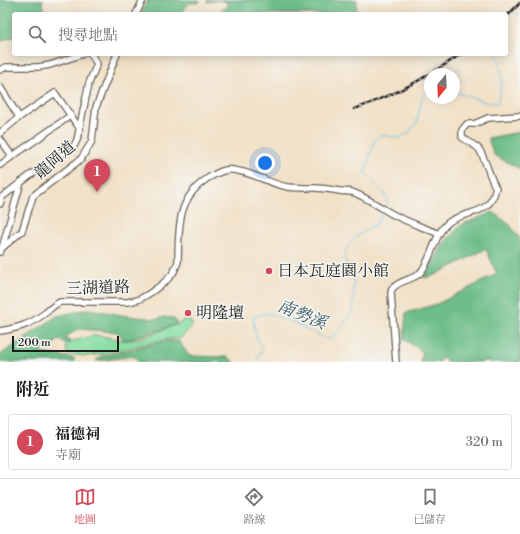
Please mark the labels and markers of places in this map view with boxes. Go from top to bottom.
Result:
pin: 1 [84,159,110,192]
place label: 日本瓦庭園小館 [277,261,389,281]
marker: 日本瓦庭園小館 [264,266,274,276]
place label: 明隆壇 [196,303,244,323]
marker: 明隆壇 [183,308,193,318]

